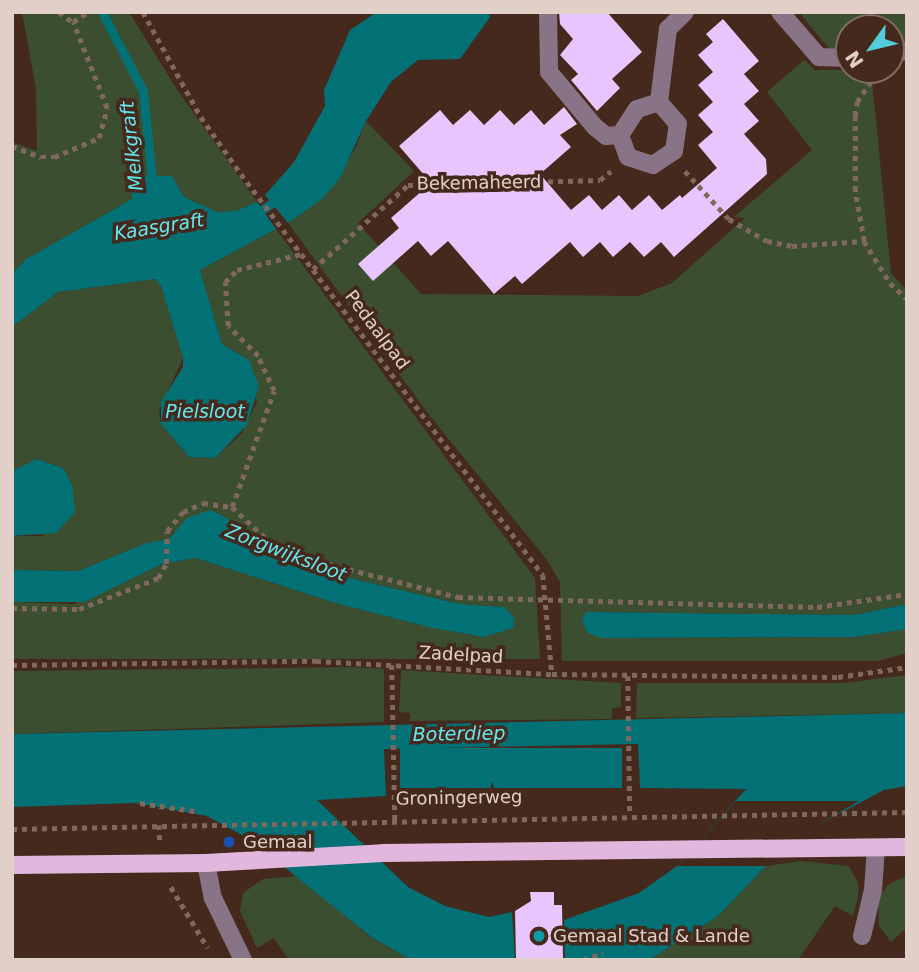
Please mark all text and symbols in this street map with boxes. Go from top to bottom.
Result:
north arrow [835,14,905,84]
text: N [841,47,868,72]
water label: Melkgraft [116,100,148,192]
street label: Bekemaheerd [416,171,542,195]
water label: Kaasgraft [112,209,206,245]
street label: Pedaalpad [340,286,414,374]
water label: Pielsloot [165,401,245,423]
water label: Zorgwijksloot [222,520,350,586]
street label: Zadelpad [418,642,504,668]
water label: Boterdiep [412,722,506,746]
street label: Groningerweg [395,786,523,810]
place label: Gemaal [243,831,313,853]
marker: Gemaal [221,834,237,850]
place label: Gemaal Stad & Lande [553,925,750,947]
marker: Gemaal Stad & Lande [531,928,547,944]

